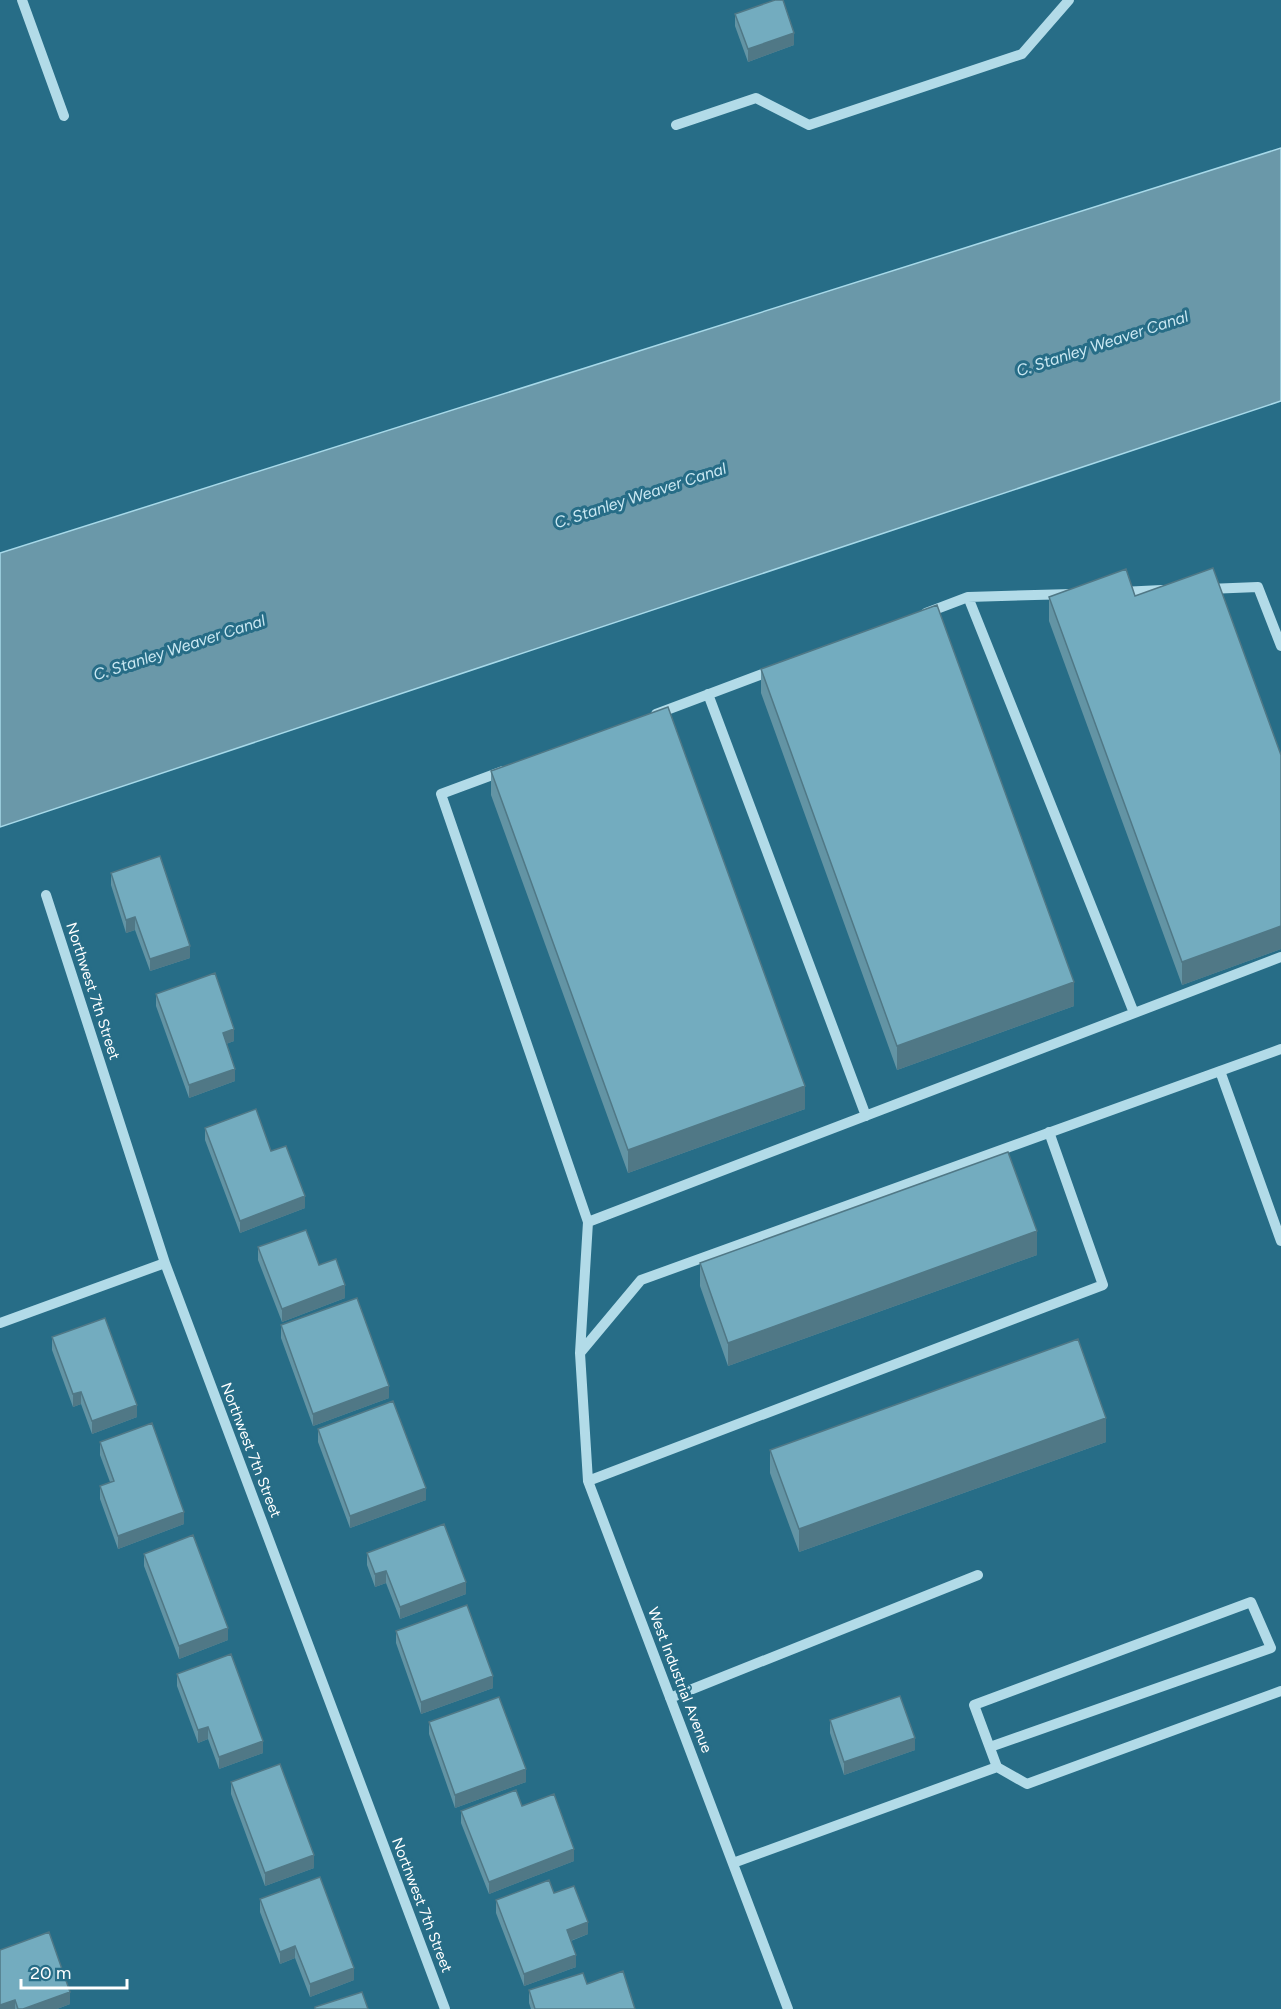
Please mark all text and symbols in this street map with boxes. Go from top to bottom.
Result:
water label: C. Stanley Weaver Canal [1014,307,1191,380]
water label: C. Stanley Weaver Canal [552,459,729,532]
water label: C. Stanley Weaver Canal [91,611,268,684]
street label: Northwest 7th Street [62,920,124,1062]
street label: Northwest 7th Street [217,1380,285,1520]
street label: West Industrial Avenue [644,1605,716,1755]
street label: Northwest 7th Street [388,1835,456,1975]
scale bar [21,1952,128,1990]
text: 20 m [30,1962,71,1984]

